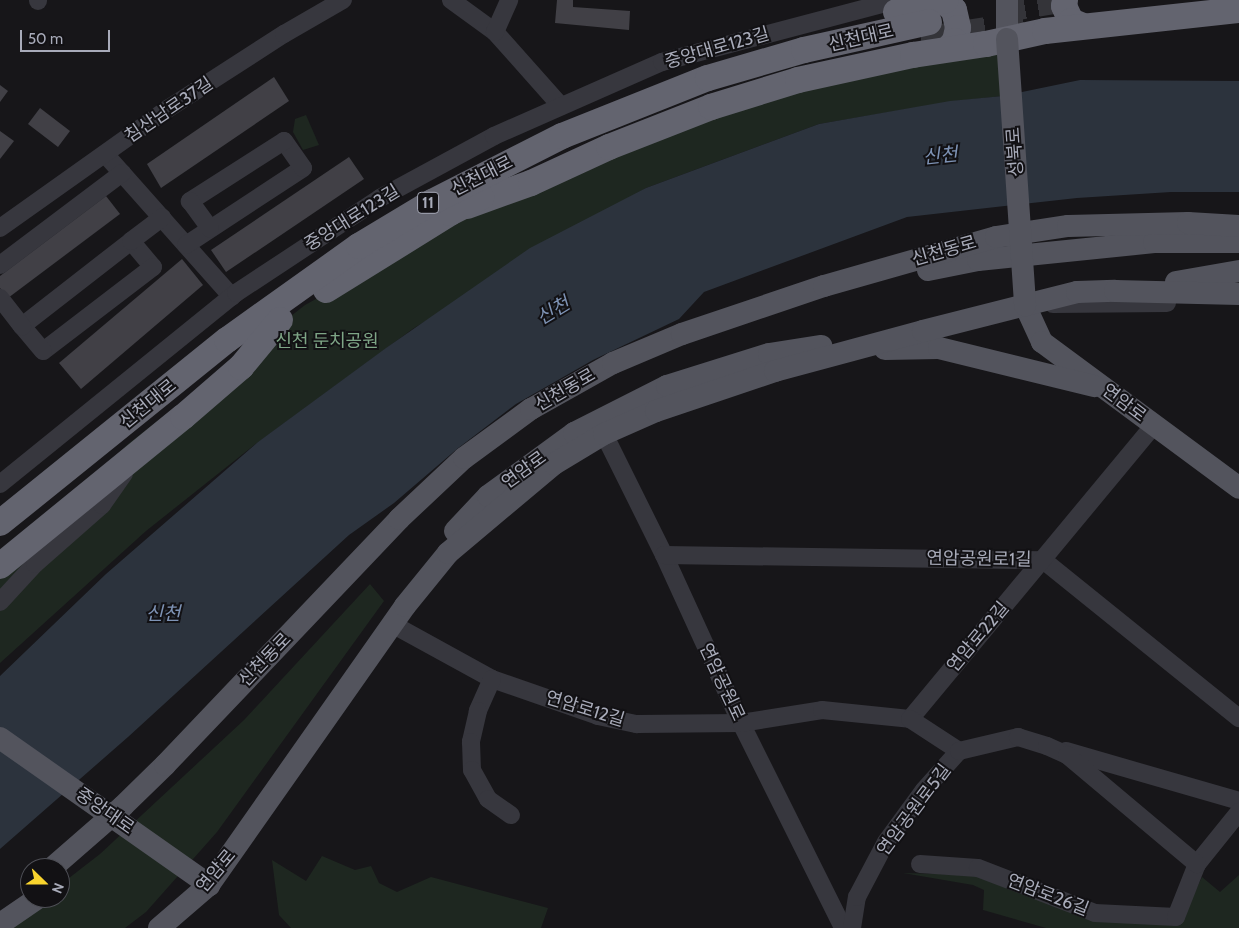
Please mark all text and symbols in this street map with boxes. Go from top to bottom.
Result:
scale bar [22,20,112,52]
street label: 신천대로 [826,20,896,56]
street label: 중앙대로123길 [662,23,772,73]
text: 50 m [28,30,63,48]
street label: 침산남로37길 [121,73,217,147]
street label: 성북로 [1002,126,1028,178]
water label: 신천 [921,143,959,169]
street label: 신천대로 [448,151,516,201]
street label: 중앙대로123길 [301,180,403,256]
road number: 11 [417,190,439,217]
street label: 신천동로 [909,231,979,271]
water label: 신천 [532,292,574,330]
park label: 신천 둔치공원 [275,330,379,352]
street label: 신천동로 [531,364,599,416]
street label: 신천대로 [115,375,181,433]
street label: 연암로 [1098,379,1150,427]
street label: 연암로 [498,447,550,493]
street label: 연암공원로1길 [926,547,1032,571]
street label: 연암로22길 [942,597,1014,677]
water label: 신천 [146,603,180,625]
street label: 신천동로 [234,629,296,691]
street label: 연암공원로 [695,640,749,724]
street label: 연암로12길 [543,687,627,731]
street label: 연암공원로5길 [873,760,955,860]
street label: 중앙대로 [72,783,138,839]
street label: 연암로 [192,845,240,897]
north arrow [20,858,70,908]
street label: 연암로26길 [1004,870,1092,920]
text: N [48,880,68,896]

